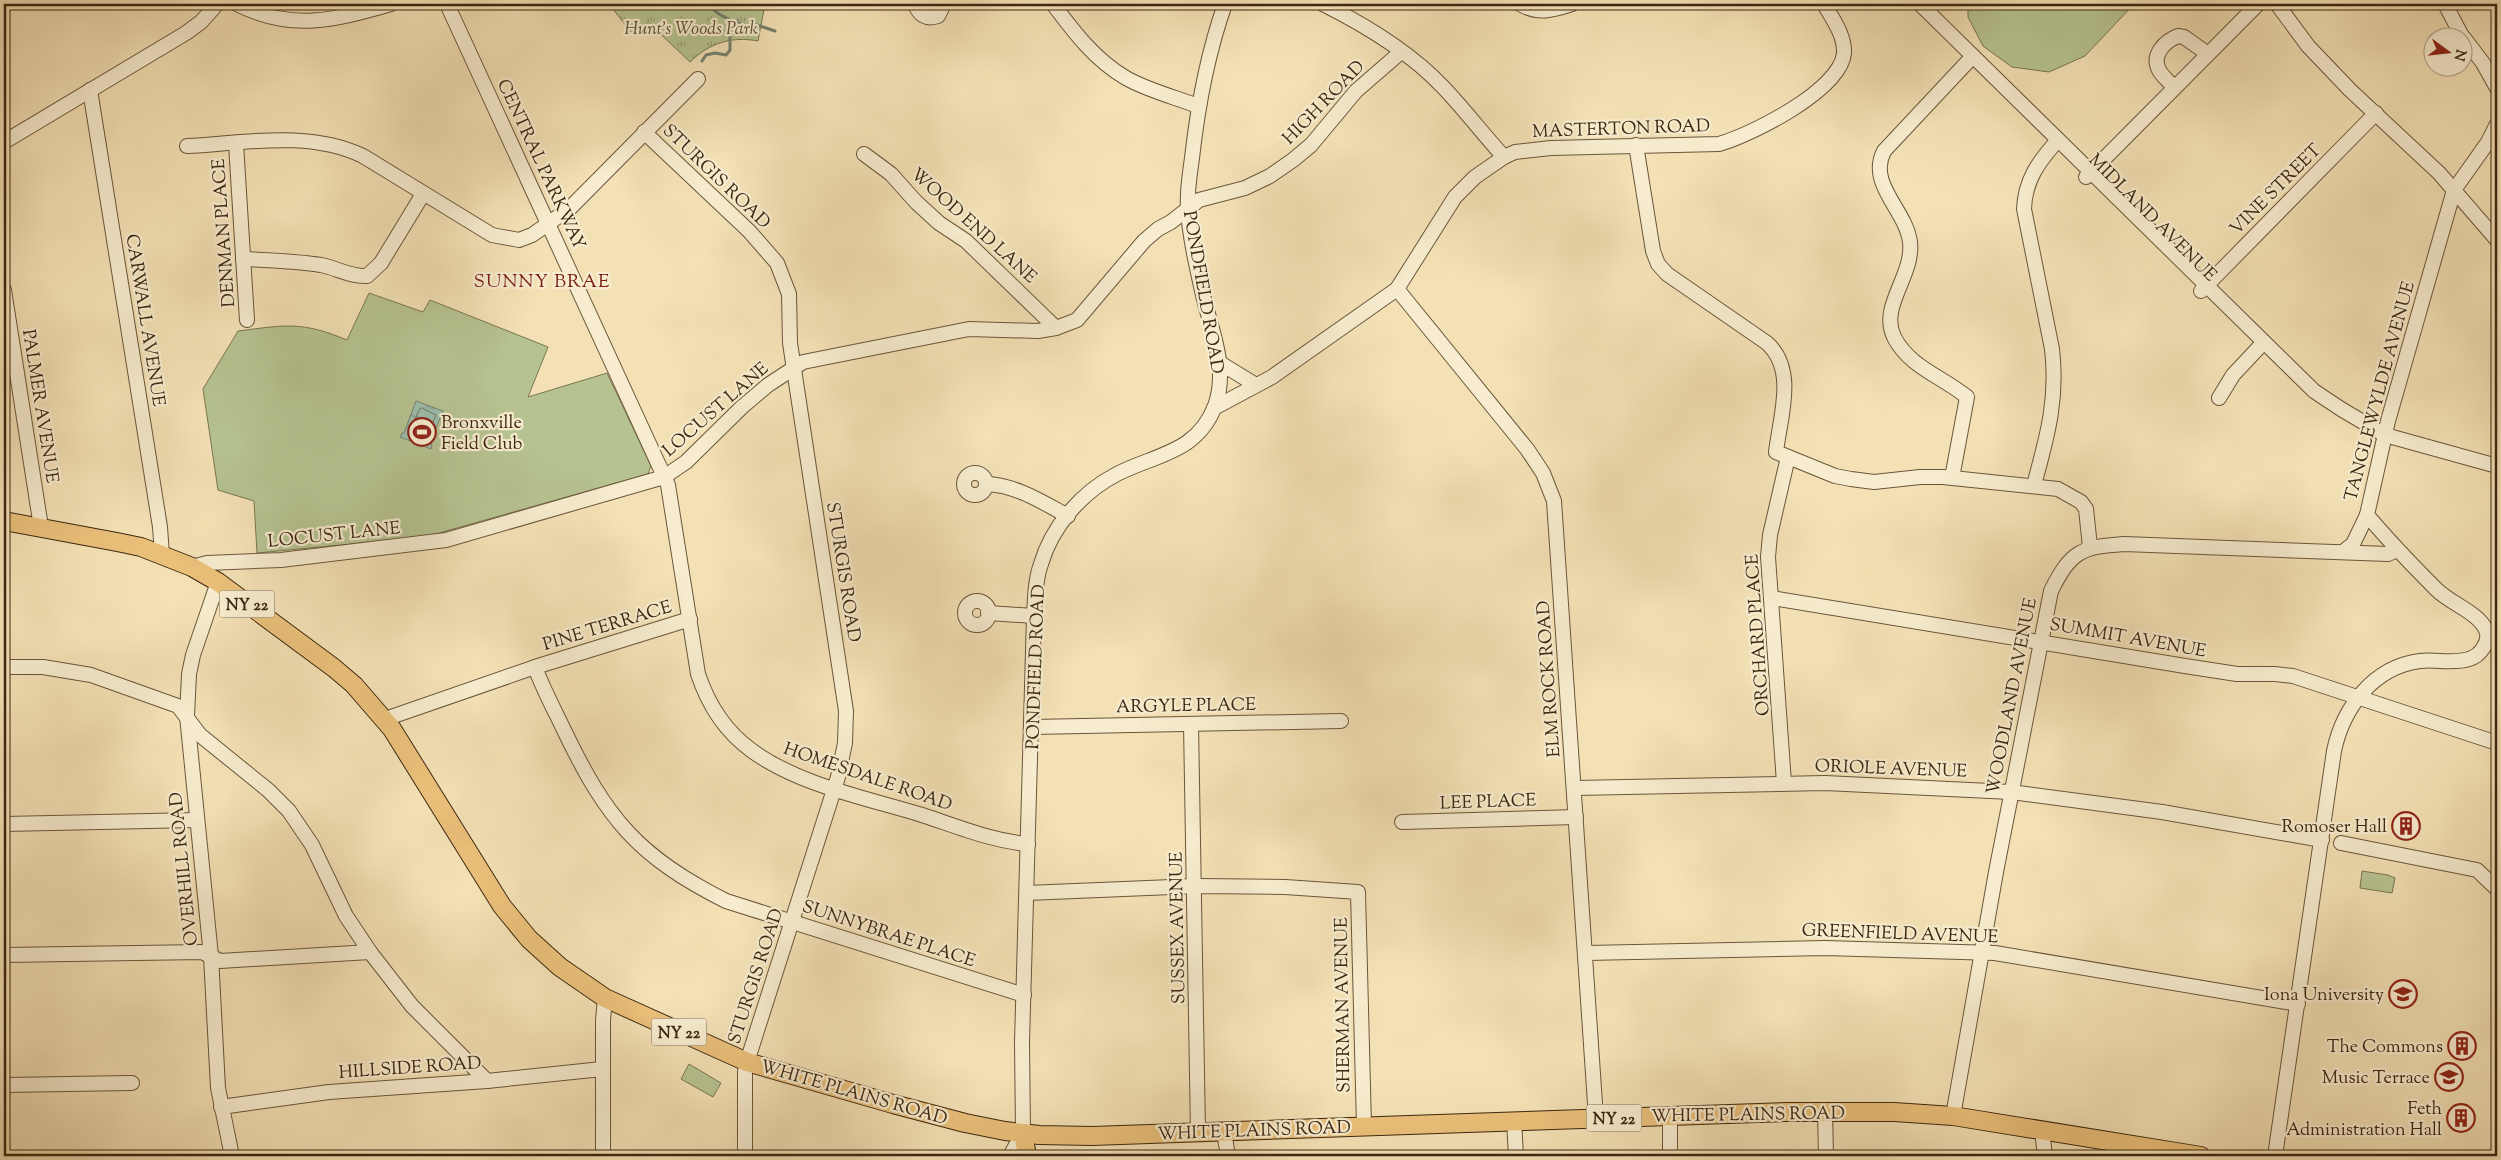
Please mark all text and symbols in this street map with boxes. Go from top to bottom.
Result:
park label: Hunt's Woods Park [624,17,758,43]
north arrow [2424,28,2474,78]
text: N [2448,47,2470,63]
street label: HIGH ROAD [1277,55,1372,152]
street label: CENTRAL PARKWAY [489,75,591,255]
street label: MASTERTON ROAD [1532,114,1711,146]
street label: STURGIS ROAD [656,119,775,236]
street label: VINE STREET [2225,138,2328,242]
street label: MIDLAND AVENUE [2082,148,2222,289]
street label: DENMAN PLACE [207,158,243,308]
street label: WOOD END LANE [904,162,1042,291]
street label: PONDFIELD ROAD [1175,209,1229,376]
street label: CARWALL AVENUE [118,232,170,408]
district label: SUNNY BRAE [473,269,611,296]
street label: TANGLEWYLDE AVENUE [2339,279,2423,504]
street label: PALMER AVENUE [14,327,64,485]
street label: LOCUST LANE [657,357,775,464]
place label: Bronxville Field Club [441,411,522,458]
sports icon: Bronxville Field Club [407,417,437,447]
street label: STURGIS ROAD [818,500,866,644]
street label: LOCUST LANE [267,516,402,556]
street label: ORCHARD PLACE [1740,553,1778,717]
street label: PONDFIELD ROAD [1021,584,1053,750]
road number: NY 22 [220,590,274,618]
street label: PINE TERRACE [540,595,675,659]
street label: WOODLAND AVENUE [1981,596,2045,797]
street label: ELM ROCK ROAD [1532,600,1568,758]
street label: SUMMIT AVENUE [2047,612,2208,666]
street label: ARGYLE PLACE [1116,693,1257,721]
street label: HOMESDALE ROAD [780,737,955,819]
street label: ORIOLE AVENUE [1814,754,1968,786]
street label: LEE PLACE [1439,788,1537,818]
street label: OVERHILL ROAD [164,791,206,947]
building icon: Romoser Hall [2391,811,2421,841]
place label: Romoser Hall [2282,815,2387,841]
street label: SUSSEX AVENUE [1165,851,1193,1004]
street label: SUNNYBRAE PLACE [798,895,978,975]
street label: STURGIS ROAD [723,905,791,1048]
street label: SHERMAN AVENUE [1329,917,1359,1093]
street label: GREENFIELD AVENUE [1801,919,1999,951]
school or university icon: Iona University [2388,979,2418,1009]
place label: Iona University [2264,983,2384,1009]
road number: NY 22 [652,1019,706,1046]
building icon: The Commons [2447,1031,2477,1061]
place label: The Commons [2327,1035,2443,1061]
street label: HILLSIDE ROAD [338,1051,482,1087]
street label: WHITE PLAINS ROAD [757,1055,950,1133]
school or university icon: Music Terrace [2434,1062,2464,1092]
place label: Music Terrace [2322,1066,2430,1092]
place label: Feth Administration Hall [2286,1097,2442,1144]
street label: WHITE PLAINS ROAD [1651,1101,1845,1131]
building icon: Feth Administration Hall [2446,1103,2476,1133]
road number: NY 22 [1586,1104,1642,1132]
street label: WHITE PLAINS ROAD [1157,1116,1351,1148]

